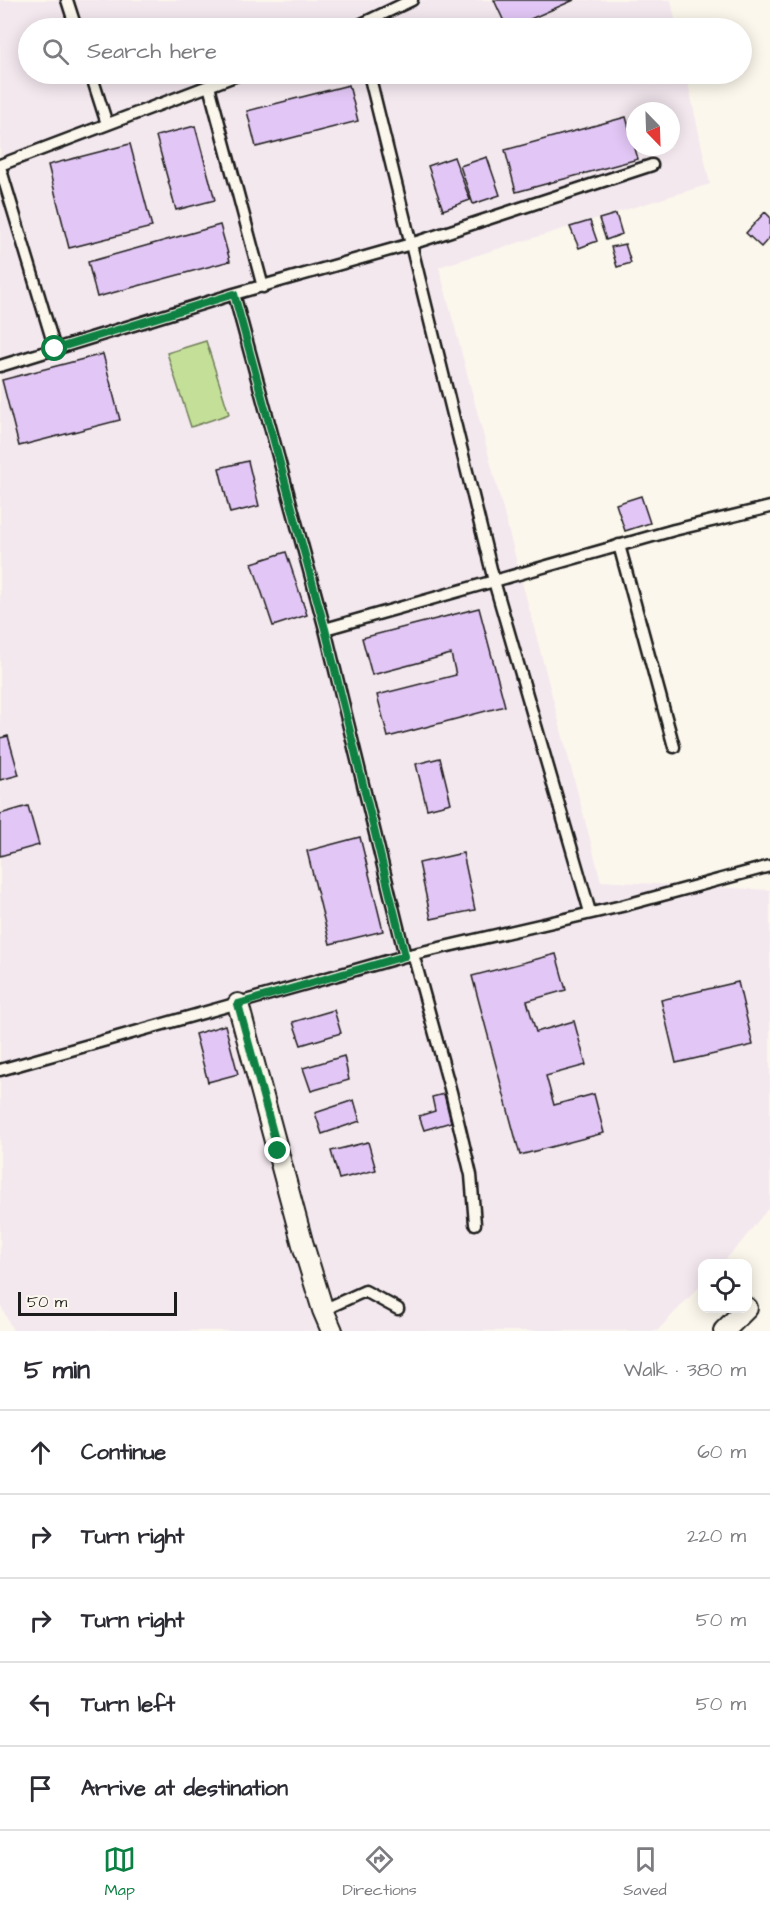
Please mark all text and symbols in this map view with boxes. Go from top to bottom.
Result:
search box [18,18,752,84]
icon: search [39,35,72,68]
text: Search here [87,36,217,67]
north arrow [626,102,680,156]
route start [41,335,67,361]
route end [264,1137,290,1163]
map controls [698,1259,752,1313]
button: locate [698,1259,752,1313]
scale bar [18,1289,177,1316]
text: 50 m [27,1291,67,1313]
text: 5 min [24,1352,90,1388]
text: Walk · 380 m [623,1356,746,1384]
icon: ahead [24,1436,57,1469]
text: Continue [81,1437,166,1468]
text: 60 m [697,1438,746,1466]
icon: right [24,1520,57,1553]
text: Turn right [81,1521,184,1552]
text: 220 m [687,1522,746,1550]
icon: right [24,1604,57,1637]
text: Turn right [81,1605,184,1636]
text: 50 m [696,1606,746,1634]
icon: left [24,1688,57,1721]
text: Turn left [81,1689,175,1720]
text: 50 m [696,1690,746,1718]
icon: arrive [24,1772,57,1805]
text: Arrive at destination [81,1773,288,1804]
tab: Map [103,1843,136,1901]
tab: Directions [343,1843,417,1901]
tab: Saved [623,1843,667,1901]

